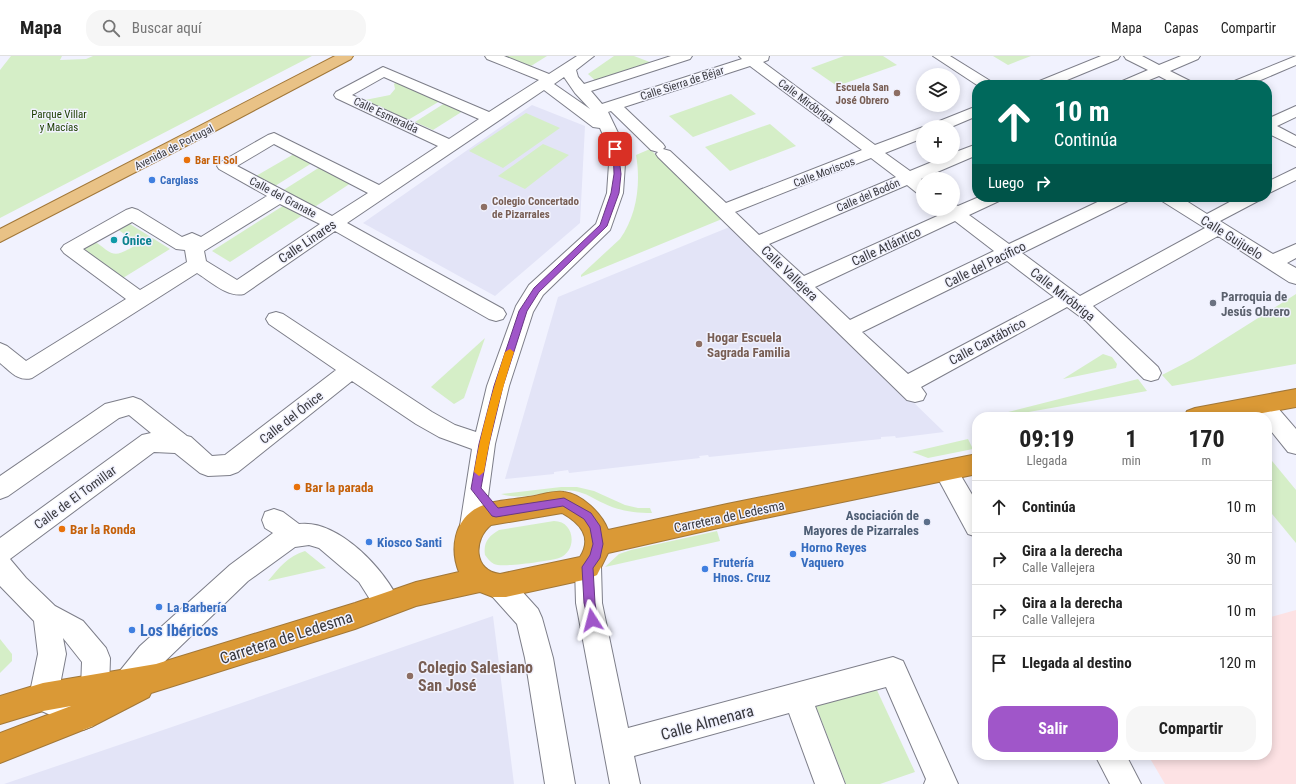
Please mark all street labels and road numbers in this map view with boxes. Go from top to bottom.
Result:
street label: Calle Sierra de Béjar [639,64,726,103]
street label: Calle Miróbriga [776,76,836,126]
street label: Calle Esmeralda [351,95,420,136]
street label: Avenida de Portugal [132,122,216,173]
street label: Calle Moriscos [792,155,857,190]
street label: Calle del Granate [247,174,318,221]
street label: Calle del Bodón [834,176,902,215]
street label: Calle Guijuelo [1198,212,1266,262]
street label: Calle Linares [276,217,339,266]
street label: Calle Atlántico [849,224,923,269]
street label: Calle del Pacífico [942,238,1028,291]
street label: Calle Vallejera [758,243,821,304]
street label: Calle Miróbriga [1027,265,1098,324]
street label: Calle Cantábrico [946,315,1028,368]
street label: Calle del Ónice [257,388,326,447]
street label: Calle de El Tomillar [31,463,119,532]
street label: Carretera de Ledesma [672,497,786,536]
street label: Carretera de Ledesma [217,607,355,668]
street label: Calle Almenara [659,701,756,744]

